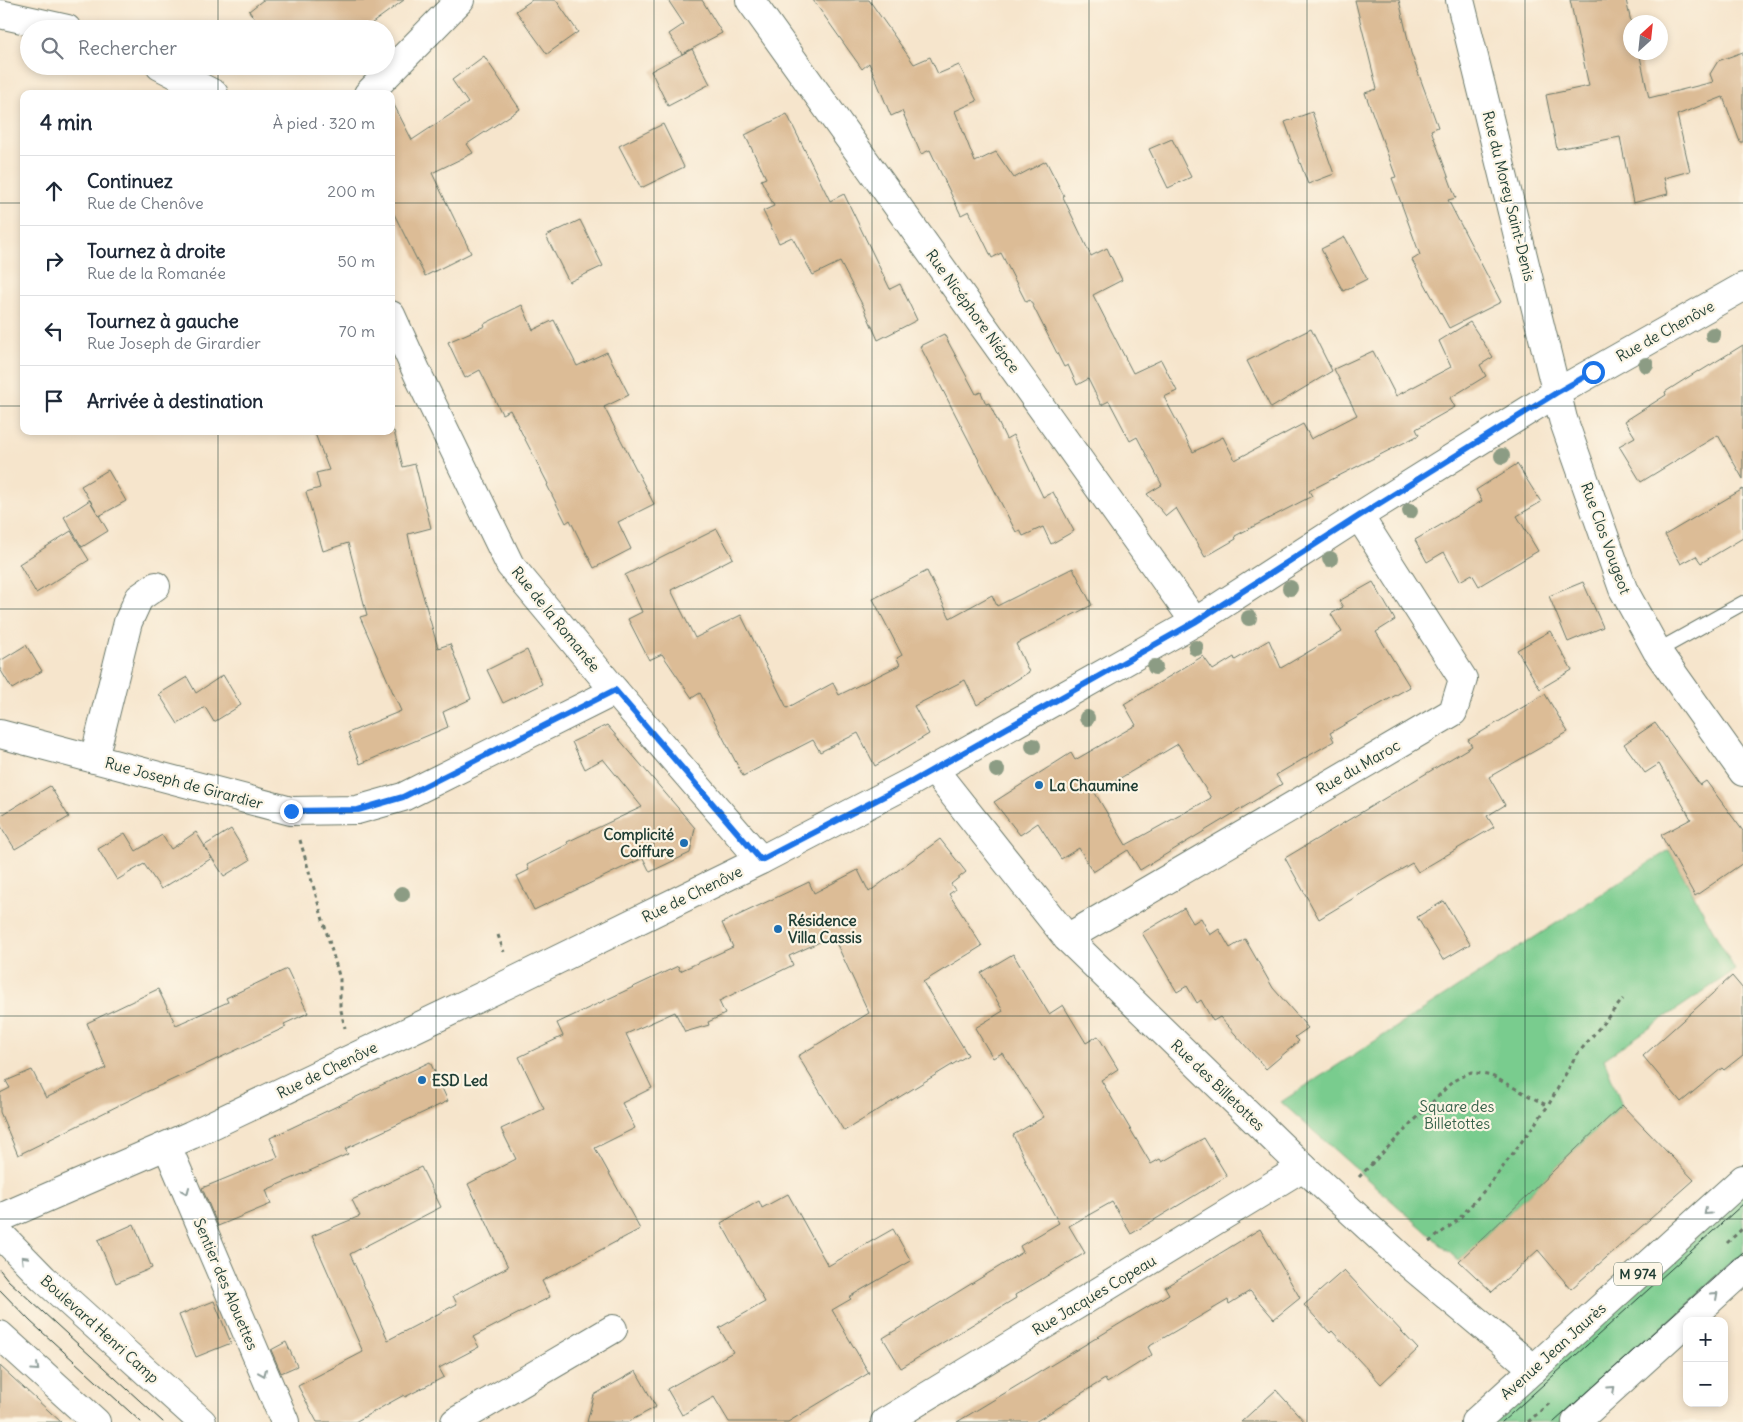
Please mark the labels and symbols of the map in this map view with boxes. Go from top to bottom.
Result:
north arrow [1623,15,1668,60]
street label: Rue du Morey Saint-Denis [1479,109,1539,283]
street label: Rue Nicéphore Niépce [922,246,1024,376]
street label: Rue de Chenôve [1613,296,1717,366]
route start [1582,361,1605,384]
street label: Rue Clos Vougeot [1577,479,1635,597]
street label: Rue de la Romanée [508,562,604,676]
street label: Rue du Maroc [1313,735,1404,799]
street label: Rue Joseph de Girardier [103,753,265,813]
place label: La Chaumine [1049,776,1138,795]
marker: La Chaumine [1033,779,1045,791]
route end [280,800,303,823]
place label: Complicité Coiffure [603,825,674,861]
marker: Complicité Coiffure [678,837,690,849]
street label: Rue de Chenôve [639,862,745,926]
place label: Résidence Villa Cassis [788,911,862,947]
marker: Résidence Villa Cassis [772,923,784,935]
street label: Rue des Billetottes [1167,1035,1269,1135]
street label: Rue de Chenôve [274,1038,380,1102]
place label: ESD Led [432,1071,488,1090]
marker: ESD Led [416,1074,428,1086]
park label: Square des Billetottes [1420,1097,1495,1133]
one-way arrow [179,1186,190,1195]
one-way arrow [1703,1206,1712,1215]
street label: Sentier des Alouettes [190,1215,262,1353]
street label: Rue Jacques Copeau [1029,1250,1159,1339]
one-way arrow [21,1256,30,1265]
road number: M 974 [1614,1262,1662,1286]
street label: Boulevard Henri Camp [37,1271,163,1387]
one-way arrow [1709,1292,1718,1301]
street label: Avenue Jean Jaurès [1496,1298,1610,1403]
one-way arrow [31,1362,40,1371]
one-way arrow [257,1368,268,1377]
one-way arrow [1607,1386,1616,1395]

